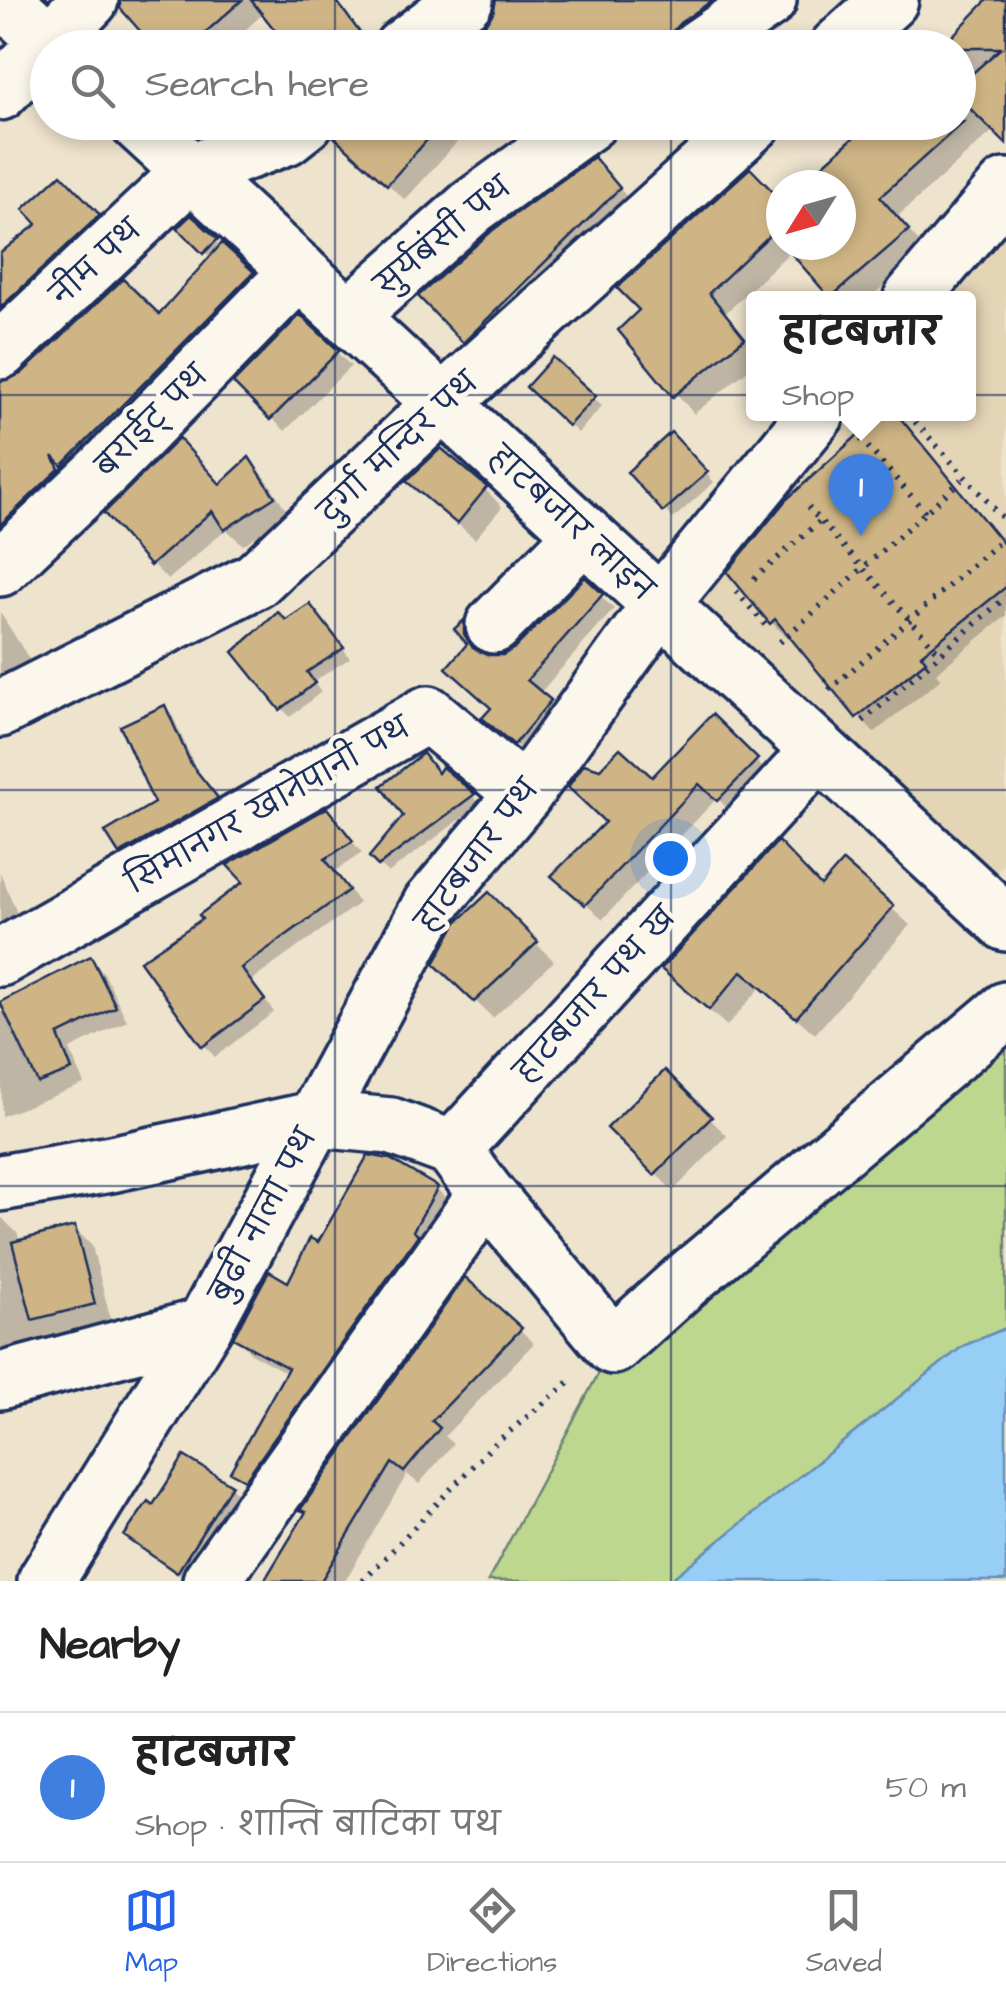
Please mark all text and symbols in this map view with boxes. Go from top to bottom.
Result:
search box [30,30,976,140]
icon: search [65,58,120,113]
text: Search here [145,59,369,111]
street label: सुर्यबंसी पथ [363,163,522,307]
north arrow [766,170,856,260]
street label: नीम पथ [39,207,152,317]
popup [746,291,976,421]
text: हाटबजार [782,307,940,359]
street label: बराईट् पथ [84,353,219,487]
street label: दुर्गा मन्दिर पथ [306,359,490,535]
text: Shop [782,373,854,418]
street label: हाटबजार लाइन [479,435,663,612]
pin: 1 [828,454,894,536]
street label: सिमानगर खानेपानी पथ [115,703,420,905]
street label: हाटबजार पथ [406,770,550,942]
your location [645,833,696,884]
street label: हाटबजार पथ ख [504,896,687,1093]
street label: बुढी नाला पथ [197,1118,328,1311]
text: Nearby [40,1617,180,1675]
text: हाटबजार [135,1728,293,1780]
text: 1 [70,1765,75,1810]
text: 50 m [885,1765,966,1810]
text: Shop · शान्ति बाटिका पथ [135,1803,500,1848]
tab: Map [124,1883,179,1982]
tab: Directions [427,1883,557,1982]
tab: Saved [806,1883,882,1982]

